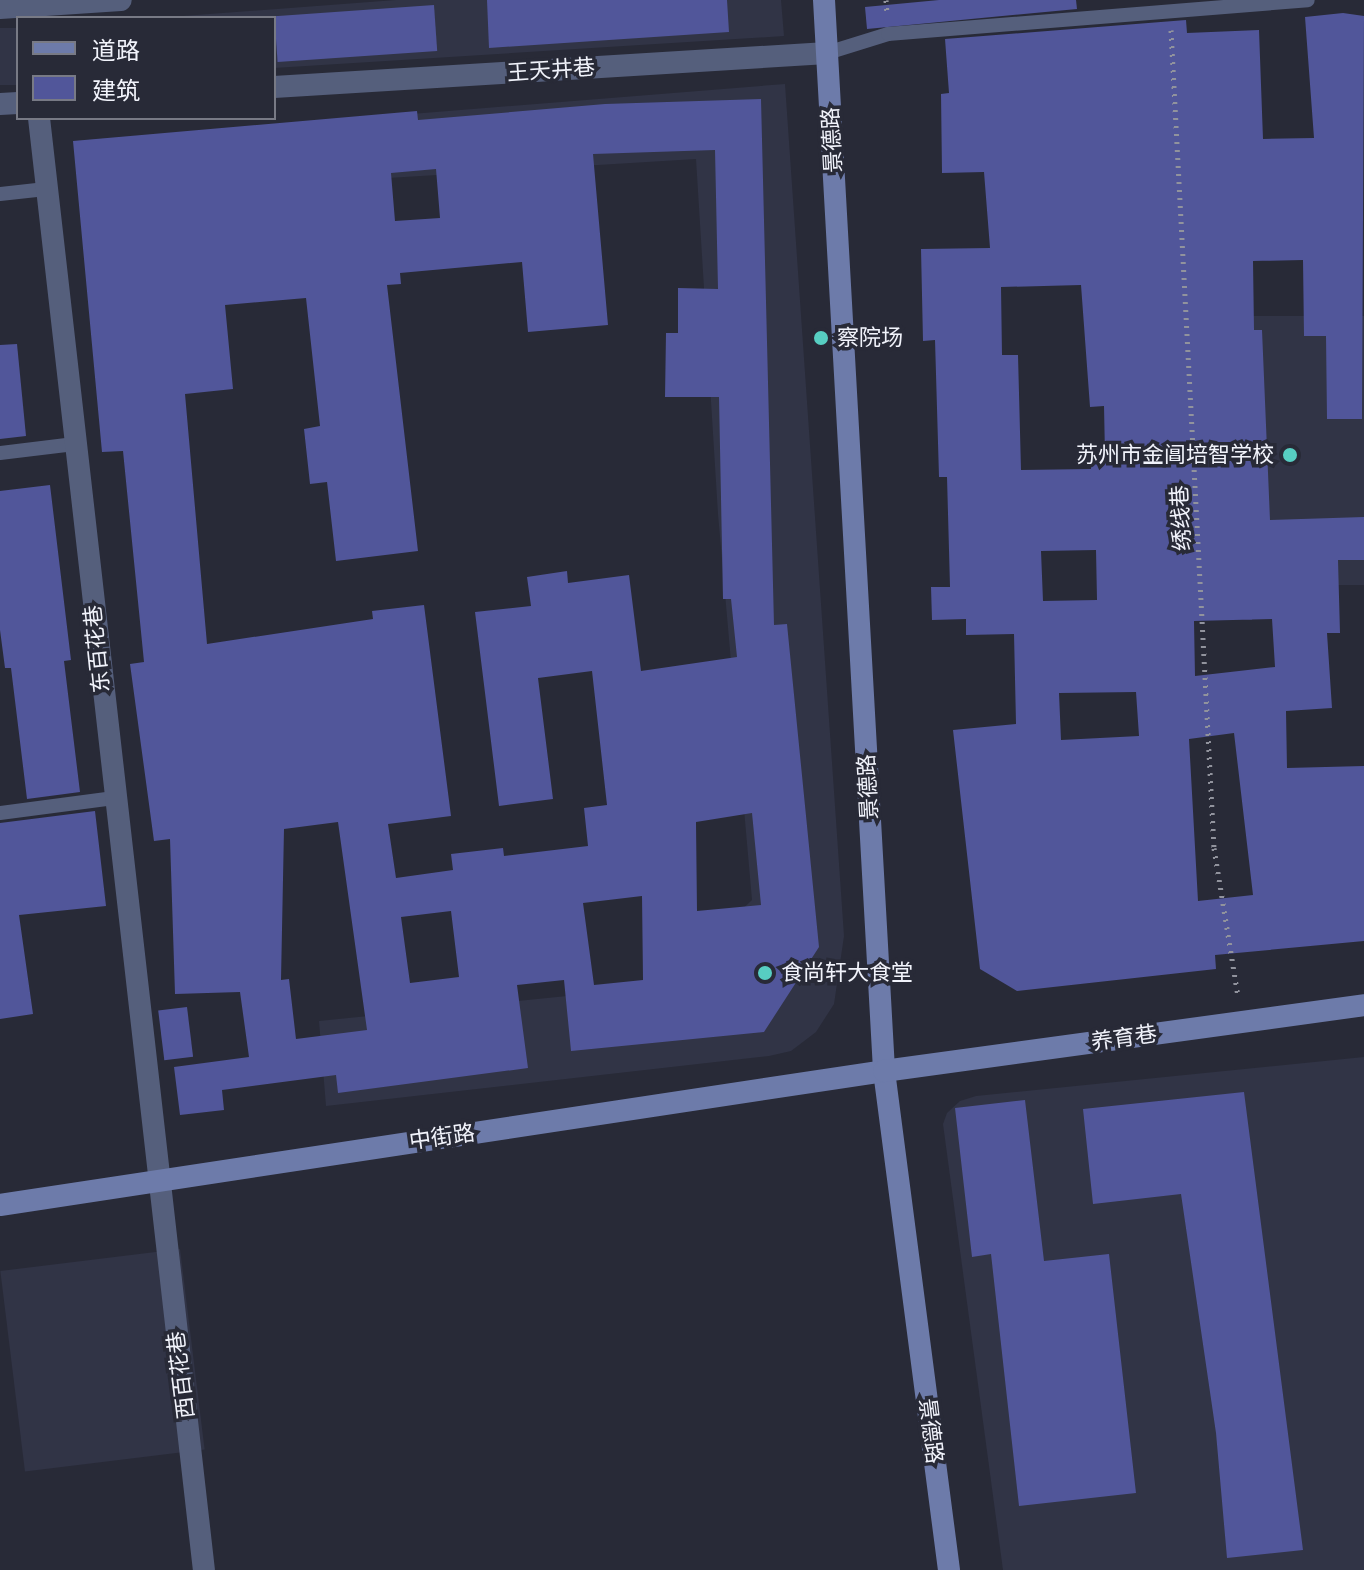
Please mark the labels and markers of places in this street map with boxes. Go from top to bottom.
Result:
place label: 察院场 [837,325,903,351]
marker: 察院场 [812,329,830,347]
place label: 苏州市金阊培智学校 [1076,442,1274,468]
marker: 苏州市金阊培智学校 [1281,446,1299,464]
place label: 食尚轩大食堂 [781,960,913,986]
marker: 食尚轩大食堂 [756,964,774,982]

